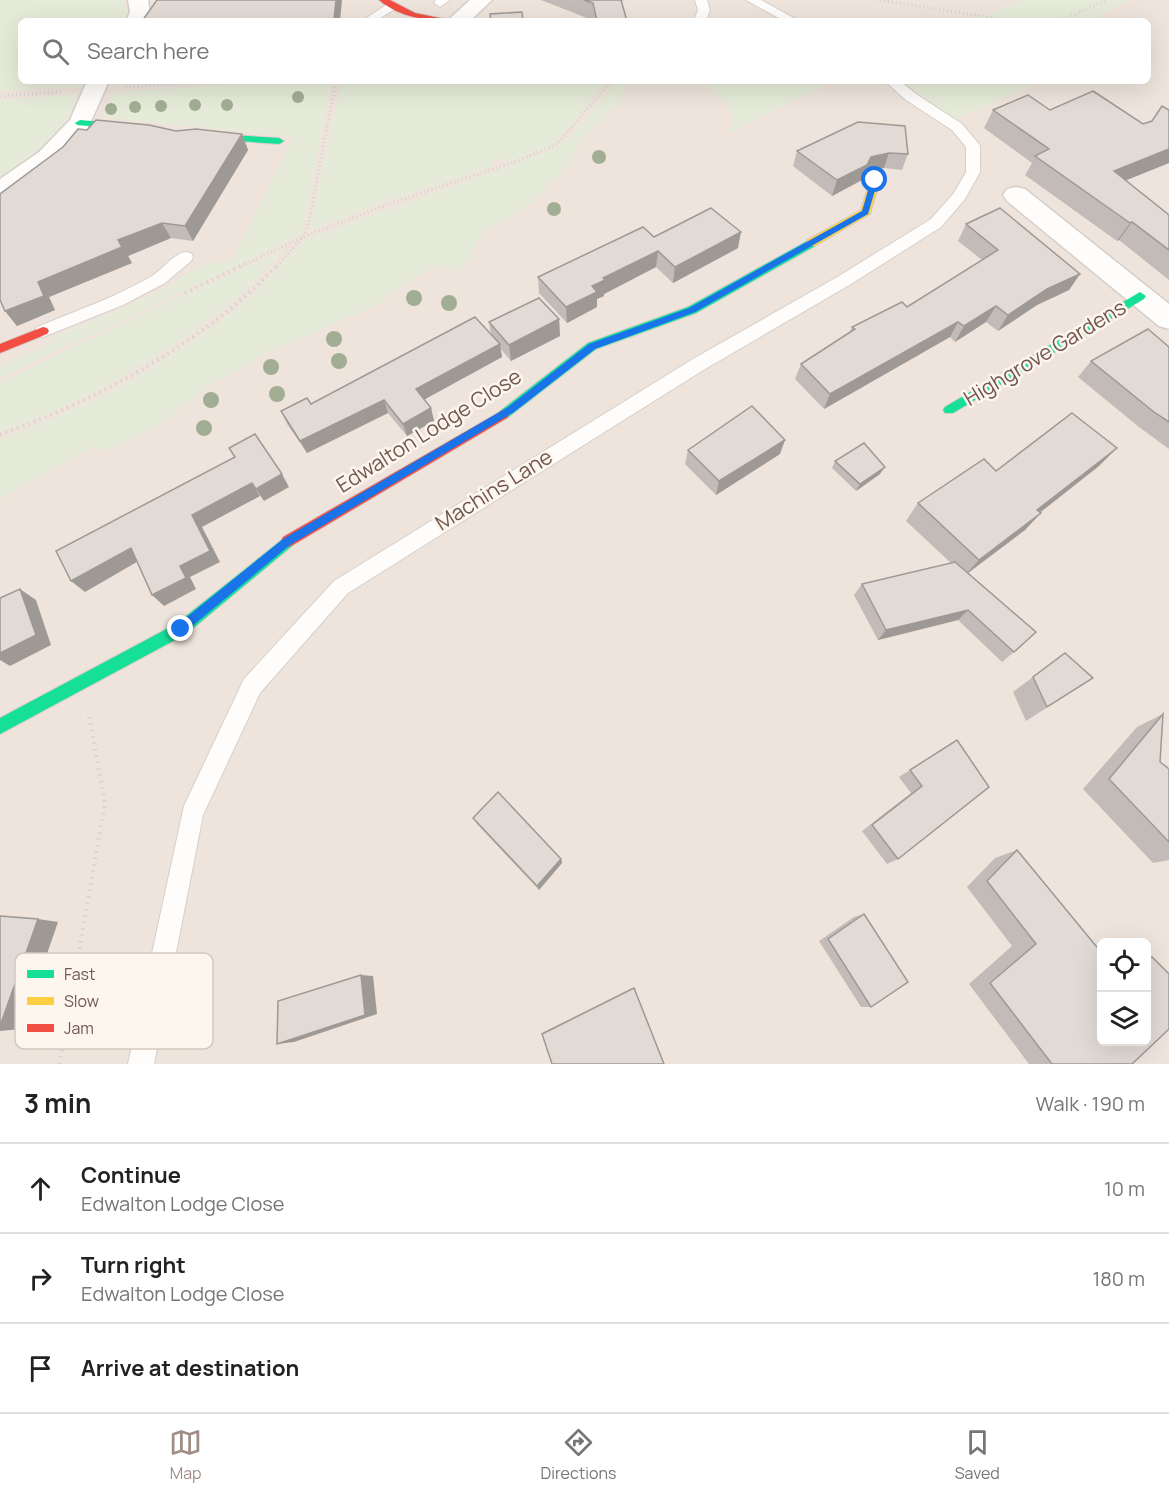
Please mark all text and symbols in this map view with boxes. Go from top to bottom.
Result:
search box [18,18,1151,84]
icon: search [39,35,72,68]
text: Search here [87,36,209,66]
route start [861,166,887,192]
street label: Highgrove Gardens [958,293,1131,412]
street label: Edwalton Lodge Close [330,362,526,499]
street label: Machins Lane [430,442,557,536]
route end [167,615,193,641]
map controls [1097,938,1151,1046]
button: locate [1097,938,1151,992]
legend [15,953,213,1049]
text: Fast [64,963,95,985]
text: Slow [64,990,99,1012]
button: layers [1097,992,1151,1046]
text: Jam [64,1017,94,1039]
text: 3 min [24,1085,91,1121]
text: Walk · 190 m [1036,1090,1145,1117]
text: Continue [81,1160,181,1190]
icon: ahead [24,1172,57,1205]
text: 10 m [1104,1175,1145,1202]
text: Edwalton Lodge Close [81,1190,284,1217]
text: Turn right [81,1250,186,1280]
icon: right [24,1262,57,1295]
text: 180 m [1092,1265,1145,1292]
text: Edwalton Lodge Close [81,1280,284,1307]
icon: arrive [24,1352,57,1385]
text: Arrive at destination [81,1353,299,1383]
tab: Map [169,1426,202,1484]
tab: Directions [541,1426,616,1484]
tab: Saved [955,1426,1000,1484]

